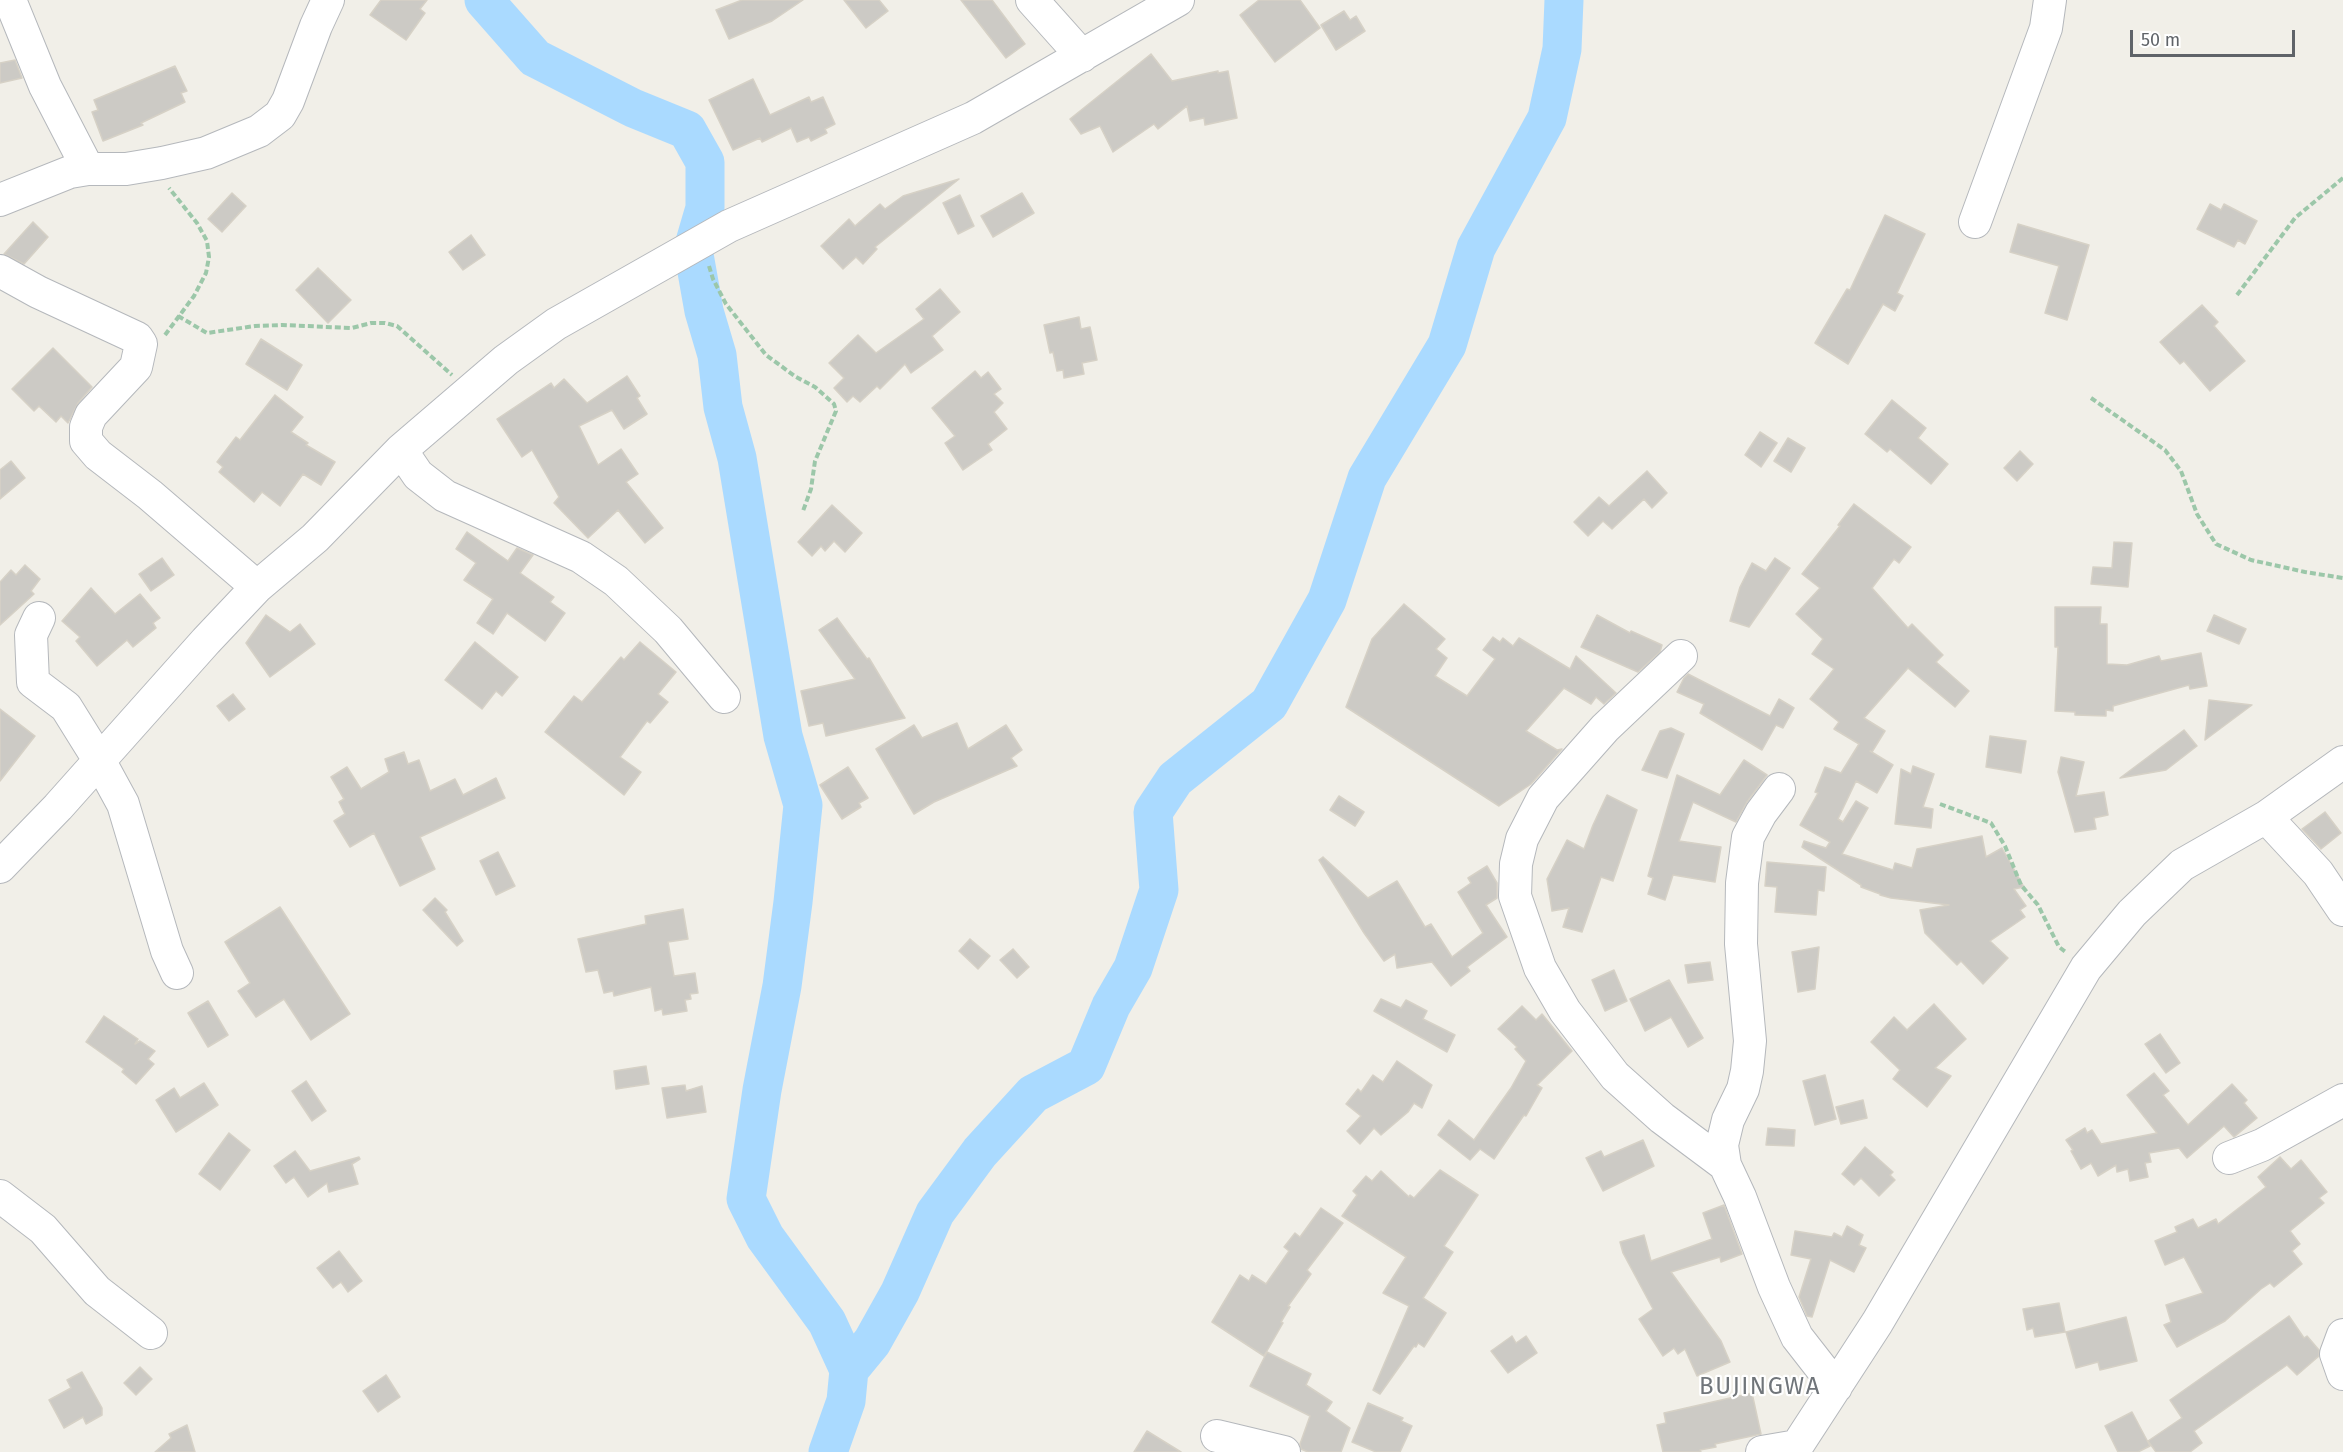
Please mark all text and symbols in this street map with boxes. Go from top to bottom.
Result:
scale bar [2133,18,2298,56]
text: 50 m [2141,29,2180,51]
district label: BUJINGWA [1699,1373,1821,1401]

